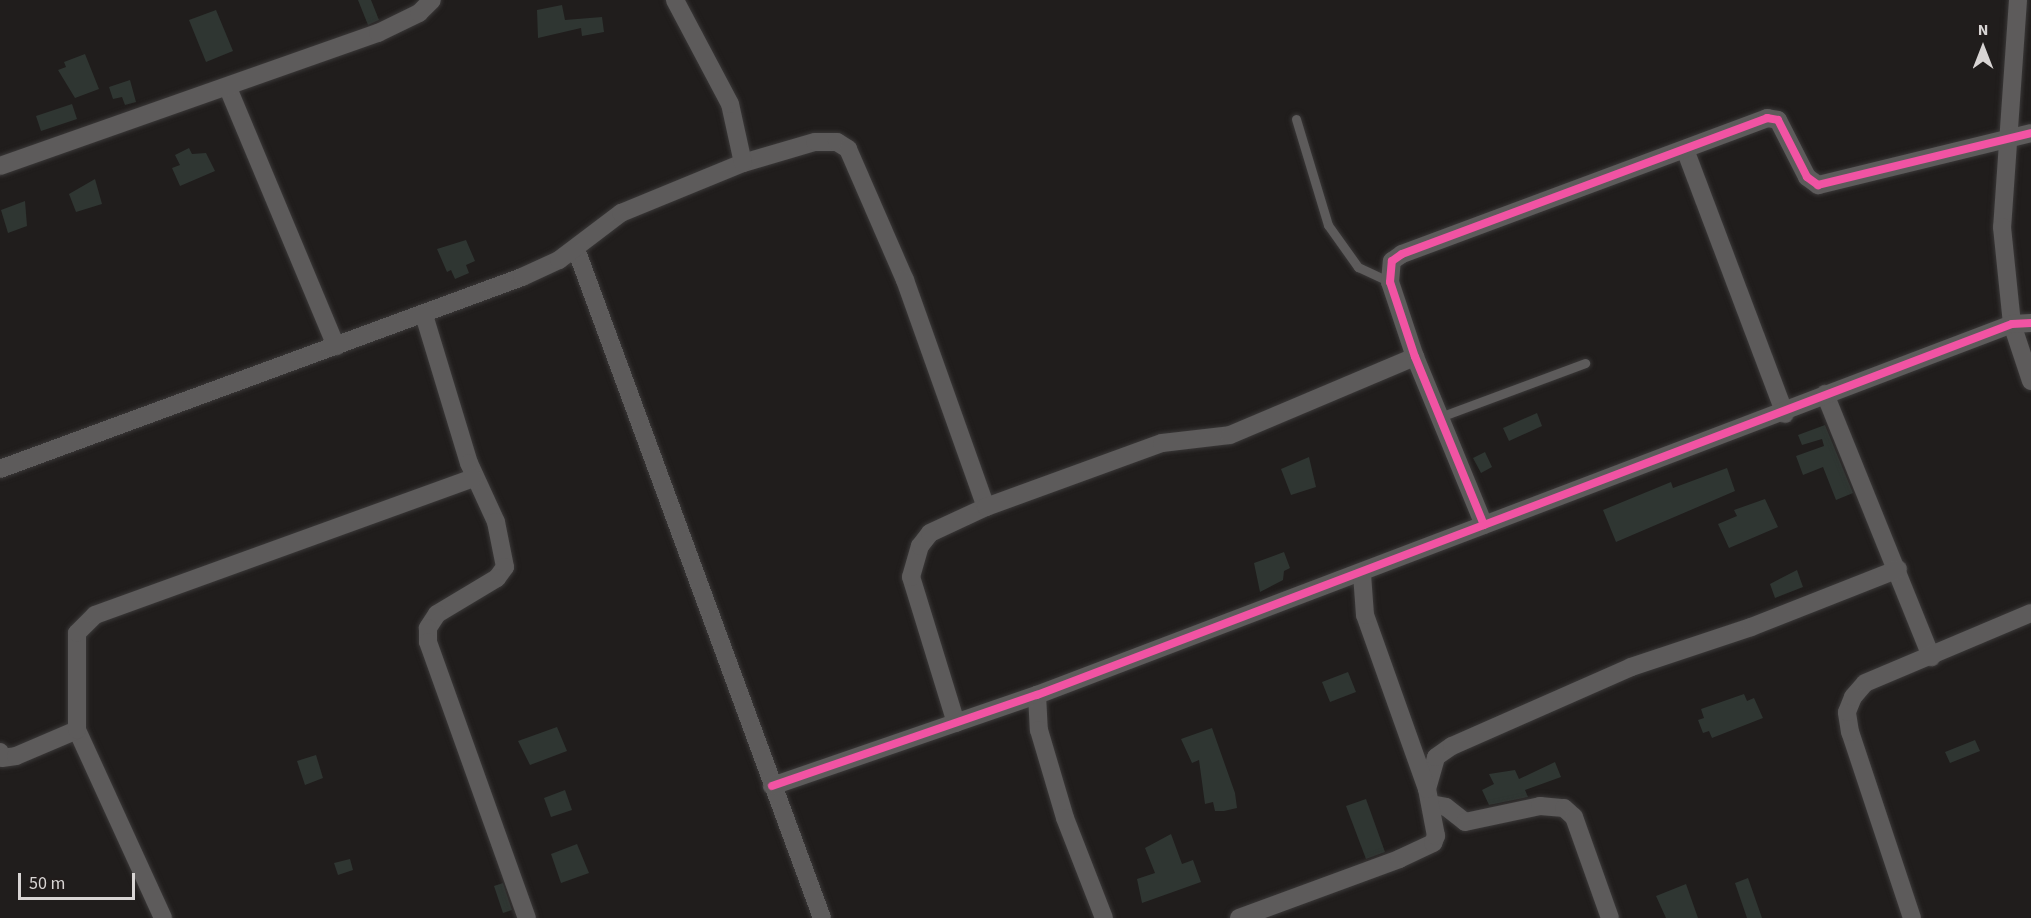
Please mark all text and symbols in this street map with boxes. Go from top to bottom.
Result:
north arrow [1953,18,2013,78]
text: N [1978,19,1988,41]
scale bar [21,861,138,899]
text: 50 m [29,871,65,896]

